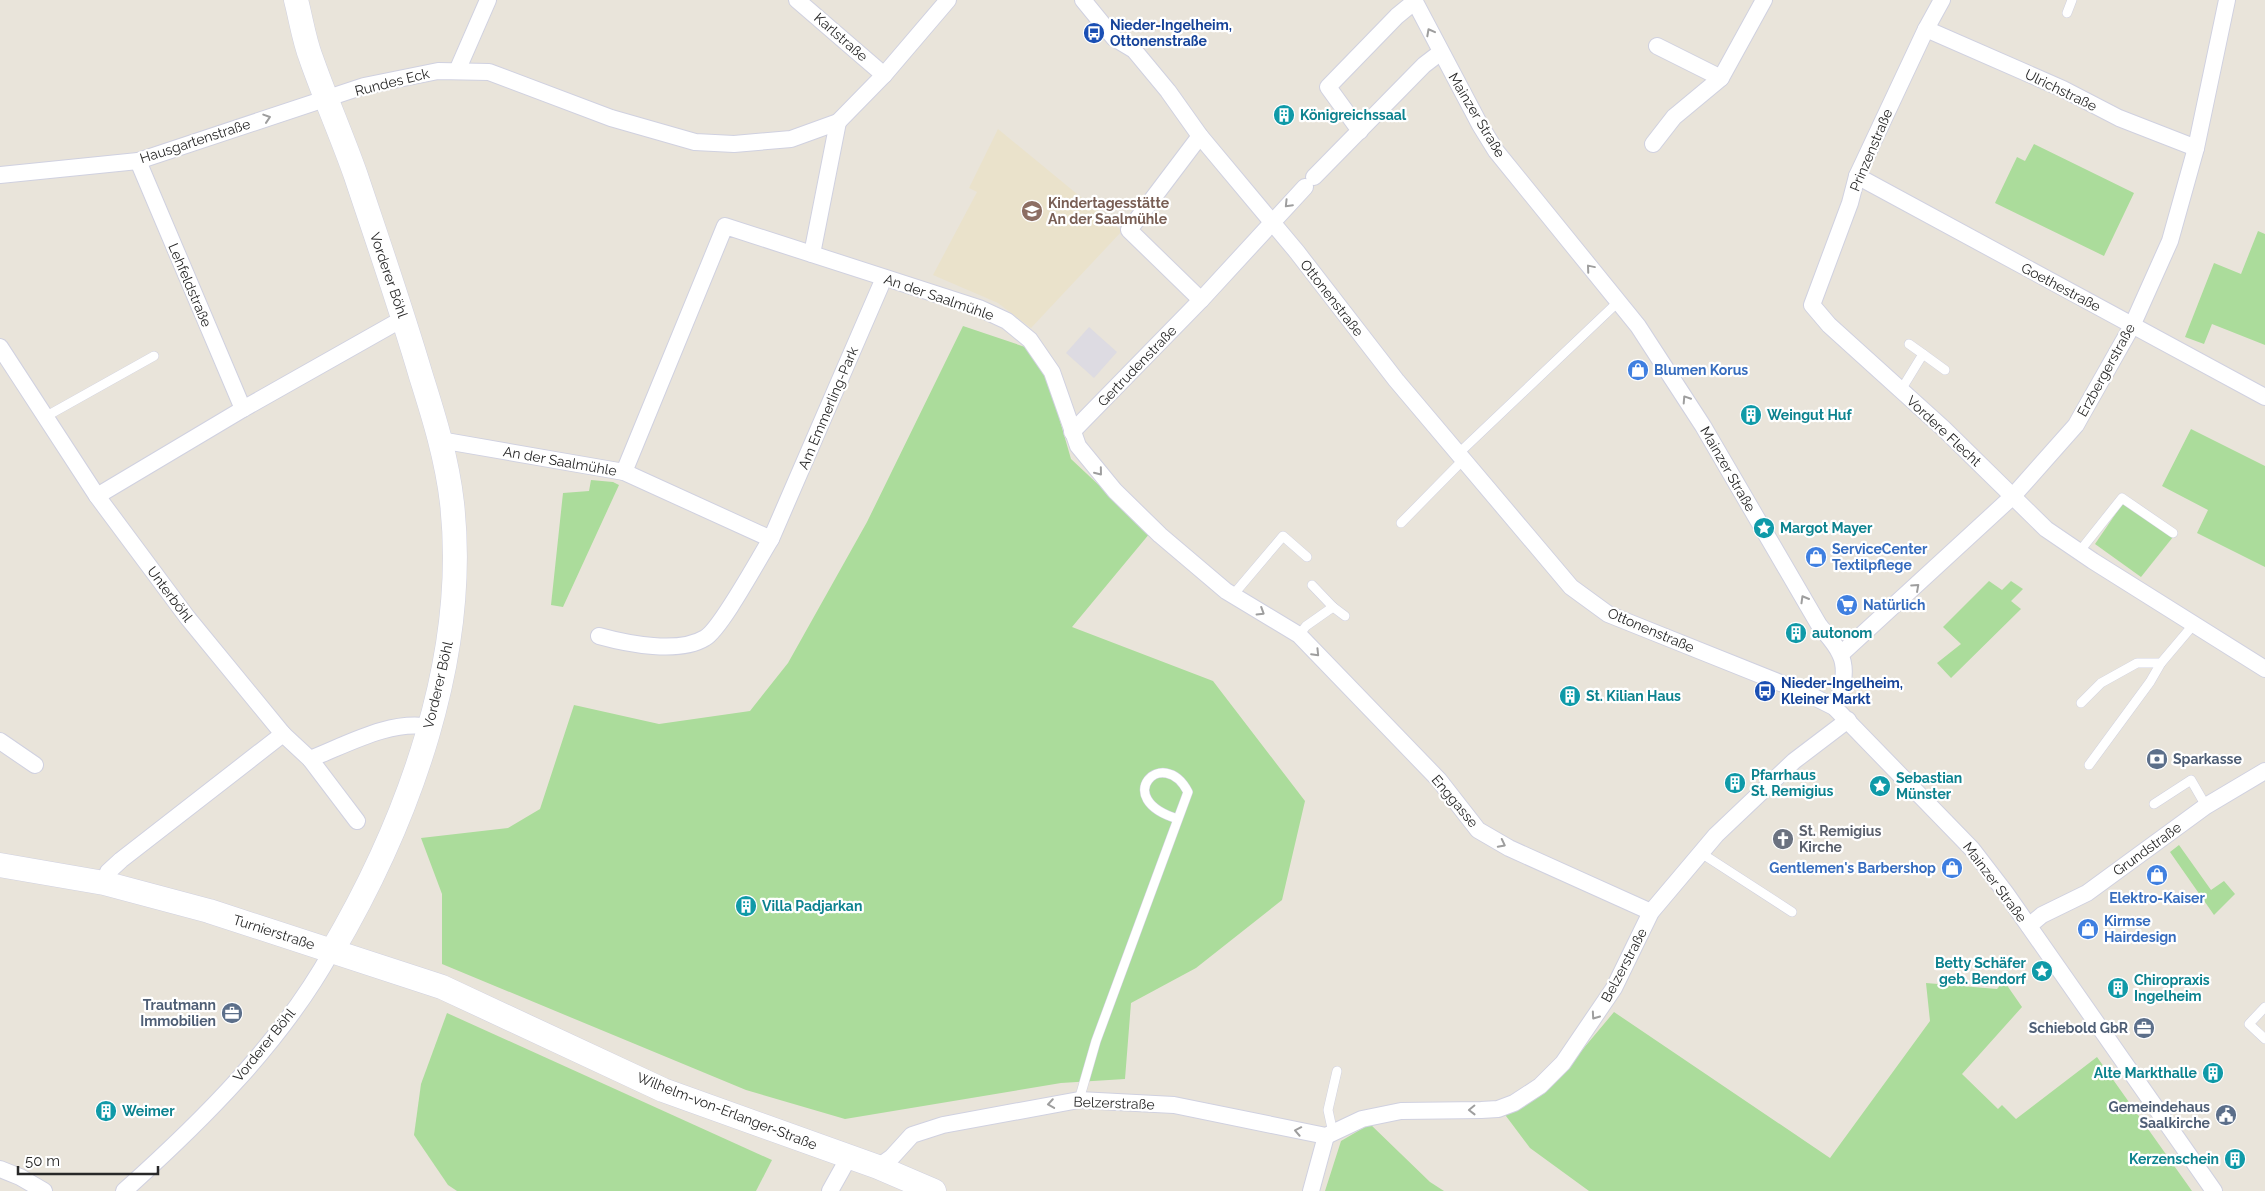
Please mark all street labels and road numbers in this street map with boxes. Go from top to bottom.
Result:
street label: Karlstraße [811,10,871,64]
street label: Rundes Eck [353,65,431,99]
street label: Ulrichstraße [2022,66,2100,114]
street label: Mainzer Straße [1446,70,1508,160]
street label: Prinzenstraße [1846,106,1896,194]
street label: Hausgartenstraße [138,116,252,166]
street label: Vorderer Böhl [367,230,411,320]
street label: Lehfeldstraße [165,241,215,329]
street label: Ottonenstraße [1297,257,1367,339]
street label: Goethestraße [2019,259,2103,315]
street label: An der Saalmühle [882,271,996,323]
street label: Erzbergerstraße [2074,321,2138,419]
street label: Gertrudenstraße [1094,322,1180,410]
street label: Am Emmerling-Park [795,344,861,472]
street label: Vordere Flecht [1904,392,1985,470]
street label: Mainzer Straße [1697,424,1759,514]
street label: An der Saalmühle [502,443,618,479]
street label: Unterböhl [144,563,196,625]
street label: Ottonenstraße [1605,605,1697,655]
street label: Vorderer Böhl [420,640,456,730]
street label: Enggasse [1429,772,1481,830]
street label: Grundstraße [2110,819,2184,879]
street label: Mainzer Straße [1960,839,2030,925]
street label: Turnierstraße [231,911,317,953]
street label: Belzerstraße [1598,925,1650,1005]
street label: Vorderer Böhl [230,1005,298,1085]
street label: Wilhelm-von-Erlanger-Straße [635,1069,819,1153]
street label: Belzerstraße [1073,1094,1155,1112]

